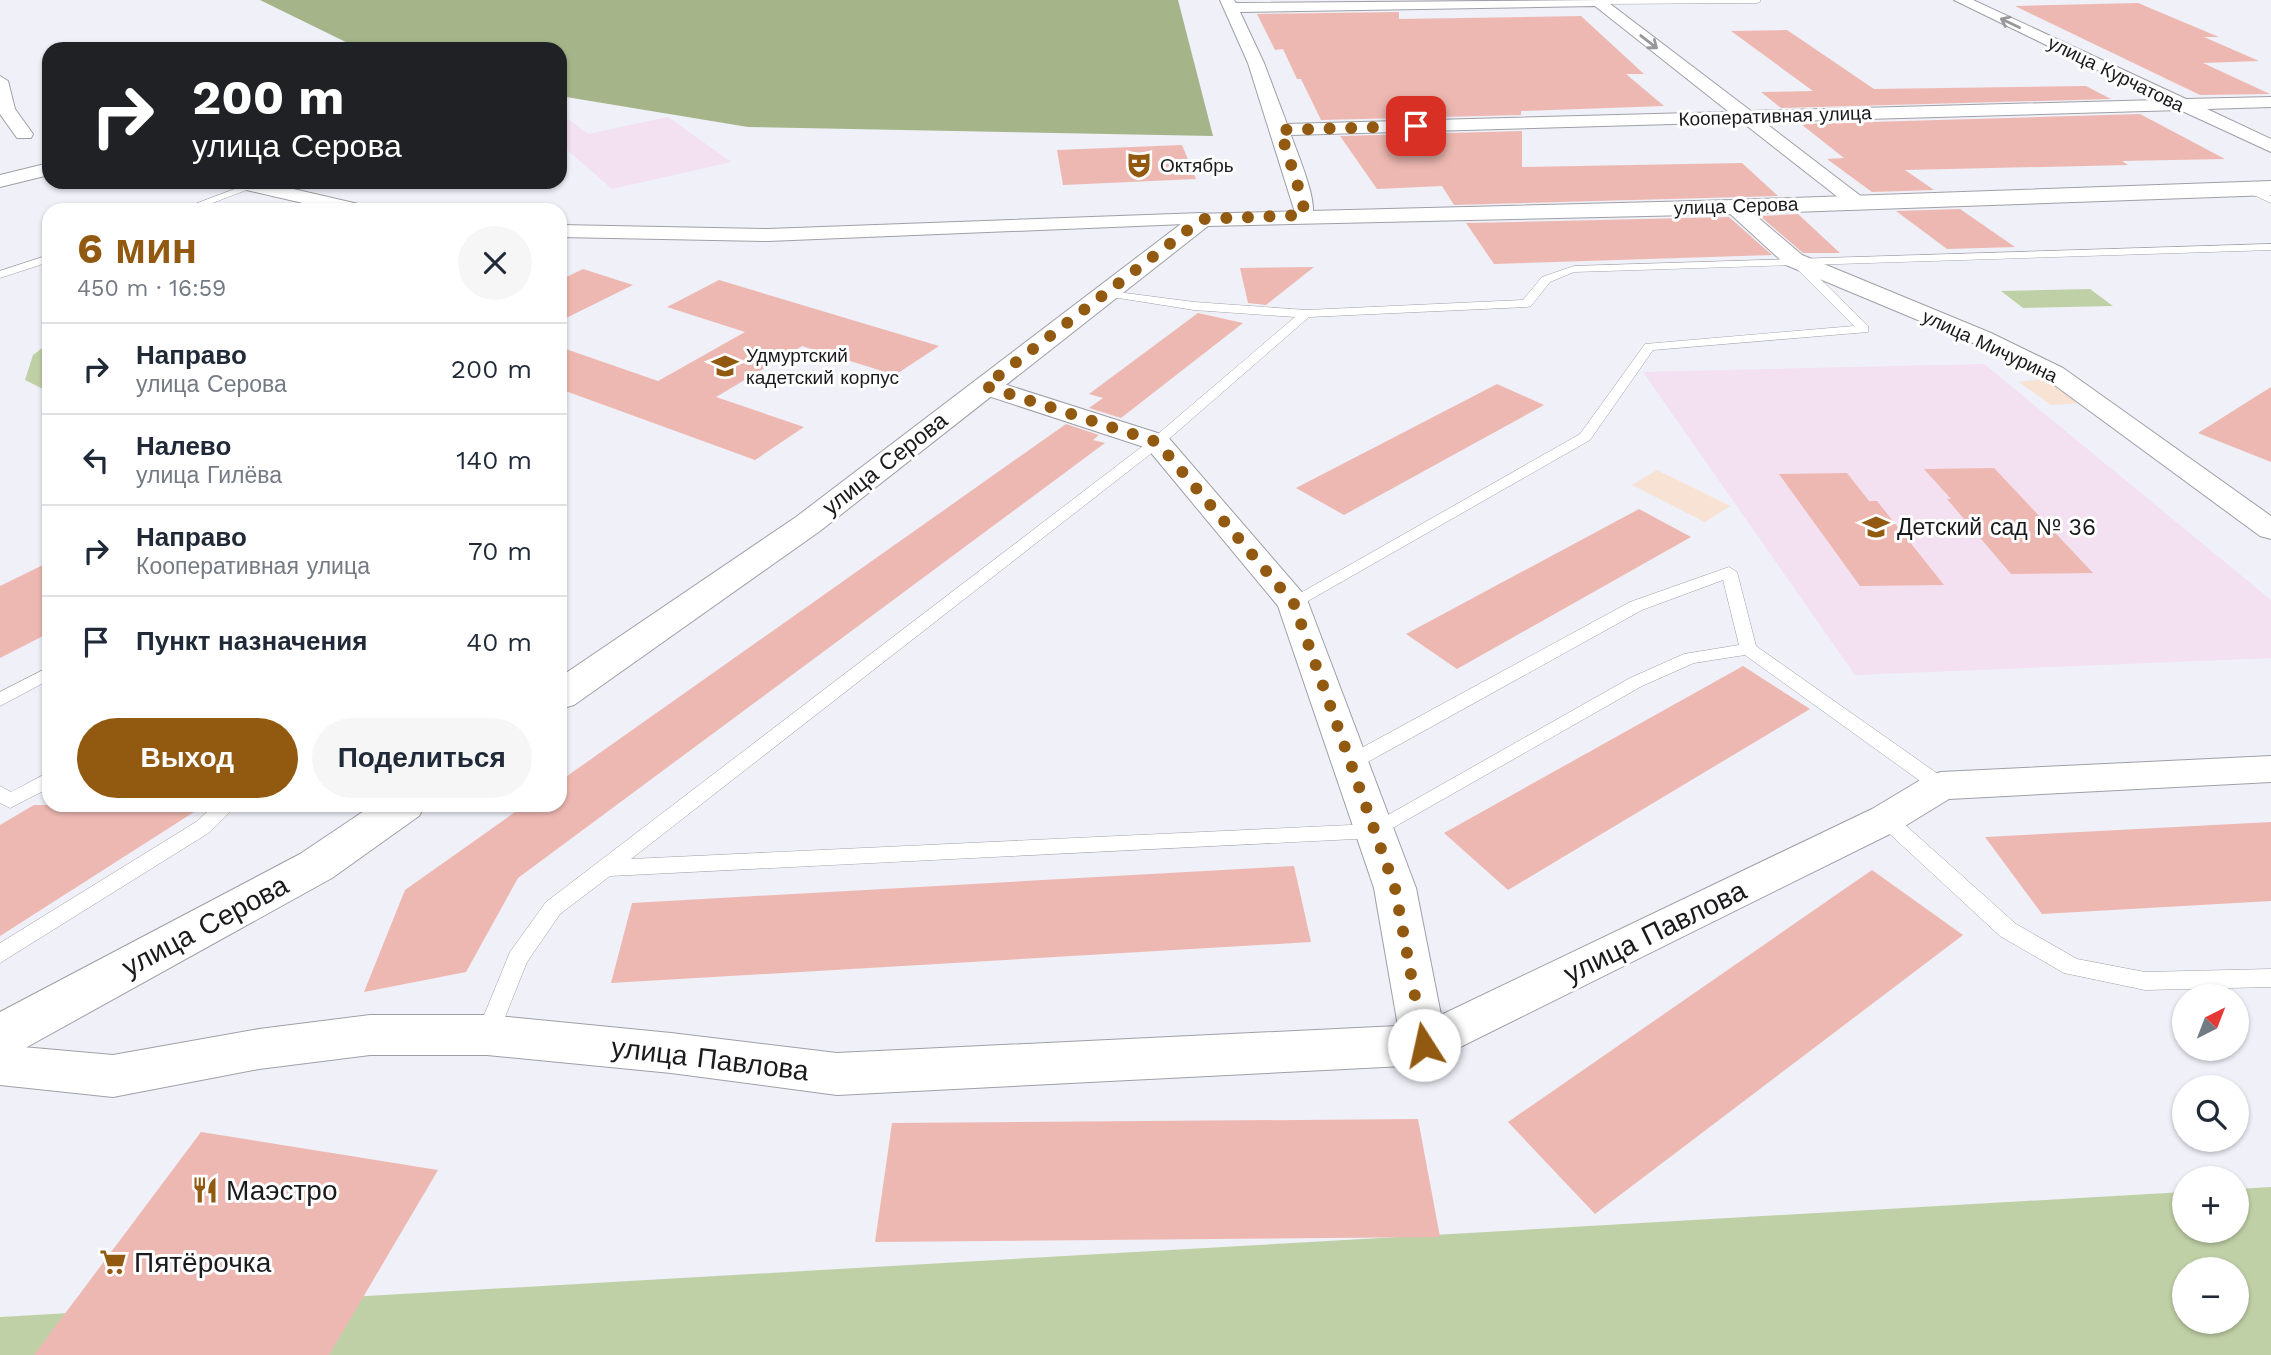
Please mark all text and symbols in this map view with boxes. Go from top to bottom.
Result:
one-way arrow [2000,16,2021,30]
street label: улица Курчатова [2044,31,2188,117]
one-way arrow [1639,35,1658,50]
text: 200 m [192,68,344,126]
icon: right [77,70,168,161]
pin [1386,96,1446,156]
street label: Кооперативная улица [1678,101,1872,131]
icon: arrive [1397,107,1435,145]
text: улица Серова [192,127,402,165]
theatre icon: Октябрь [1124,150,1154,180]
place label: Октябрь [1160,154,1234,177]
street label: улица Серова [1673,192,1799,220]
text: 6 мин [77,224,197,273]
button: close [458,226,532,300]
text: 450 m · 16:59 [77,275,226,302]
street label: улица Мичурина [1919,305,2062,388]
text: Направо [136,340,247,370]
place label: Удмуртский кадетский корпус [746,344,899,389]
icon: right [77,350,115,388]
school or university icon: Удмуртский кадетский корпус [710,351,740,381]
text: 200 m [451,354,532,384]
text: улица Серова [136,371,287,398]
street label: улица Серова [817,407,953,521]
text: Налево [136,431,231,461]
icon: left [77,441,115,479]
text: 140 m [456,445,532,475]
text: улица Гилёва [136,462,282,489]
school or university icon: Детский сад № 36 [1861,512,1891,542]
place label: Детский сад № 36 [1897,514,2096,541]
text: Направо [136,522,247,552]
icon: right [77,532,115,570]
text: 70 m [468,536,532,566]
text: Кооперативная улица [136,553,370,580]
icon: arrive [77,623,115,661]
text: Пункт назначения [136,626,367,656]
text: 40 m [466,627,532,657]
button: Выход [77,718,298,798]
button: Поделиться [312,718,532,798]
street label: улица Серова [116,868,294,984]
street label: улица Павлова [1558,873,1752,990]
north arrow [2172,984,2249,1060]
map controls [2172,984,2249,1334]
position arrow [1387,1008,1461,1082]
street label: улица Павлова [609,1031,811,1088]
button: search [2172,1075,2249,1152]
button: + [2172,1166,2249,1243]
place label: Маэстро [226,1174,337,1207]
restaurant icon: Маэстро [190,1175,220,1205]
place label: Пятёрочка [134,1246,272,1279]
supermarket icon: Пятёрочка [98,1247,128,1277]
button: − [2172,1257,2249,1334]

